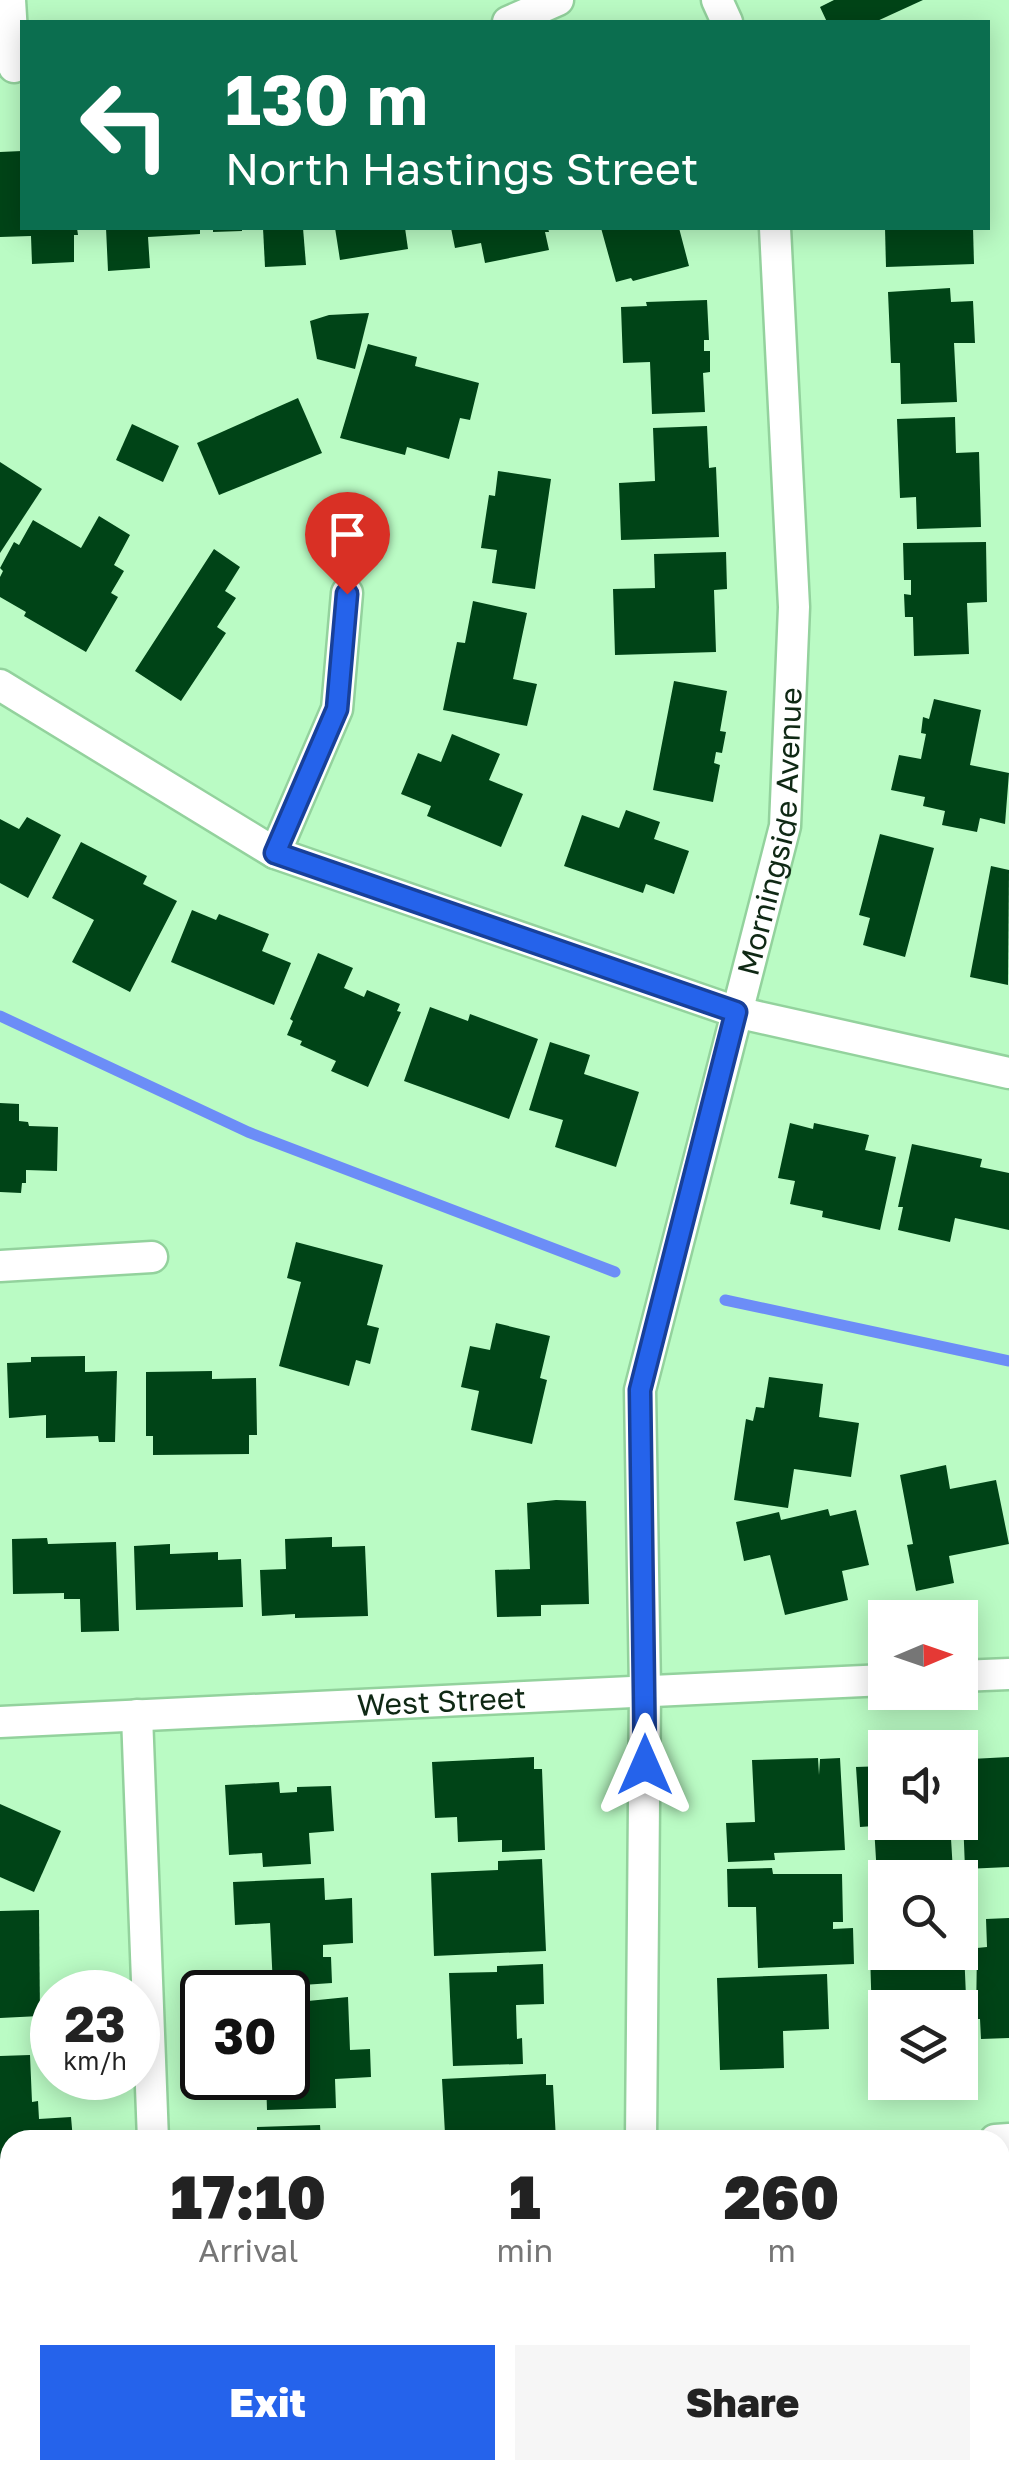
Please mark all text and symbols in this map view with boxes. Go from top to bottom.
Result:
text: 130 m [225,56,428,140]
icon: left [60,60,190,190]
text: North Hastings Street [225,141,699,195]
pin [305,492,390,595]
icon: arrive [320,507,375,562]
street label: Morningside Avenue [729,687,809,979]
north arrow [868,1600,978,1710]
map controls [868,1600,978,2100]
street label: West Street [356,1679,527,1723]
position arrow [593,1713,697,1817]
button: sound [868,1730,978,1840]
button: search [868,1860,978,1970]
speed limit sign: 30 [180,1970,310,2100]
button: layers [868,1990,978,2100]
text: 23 [64,1993,125,2053]
text: km/h [63,2045,127,2076]
text: 17:10 [171,2160,326,2232]
text: 1 [509,2160,541,2232]
text: 260 [724,2160,839,2232]
text: Arrival [198,2231,298,2269]
text: min [497,2231,553,2269]
text: m [767,2231,796,2269]
button: Exit [40,2345,495,2460]
button: Share [515,2345,970,2460]

